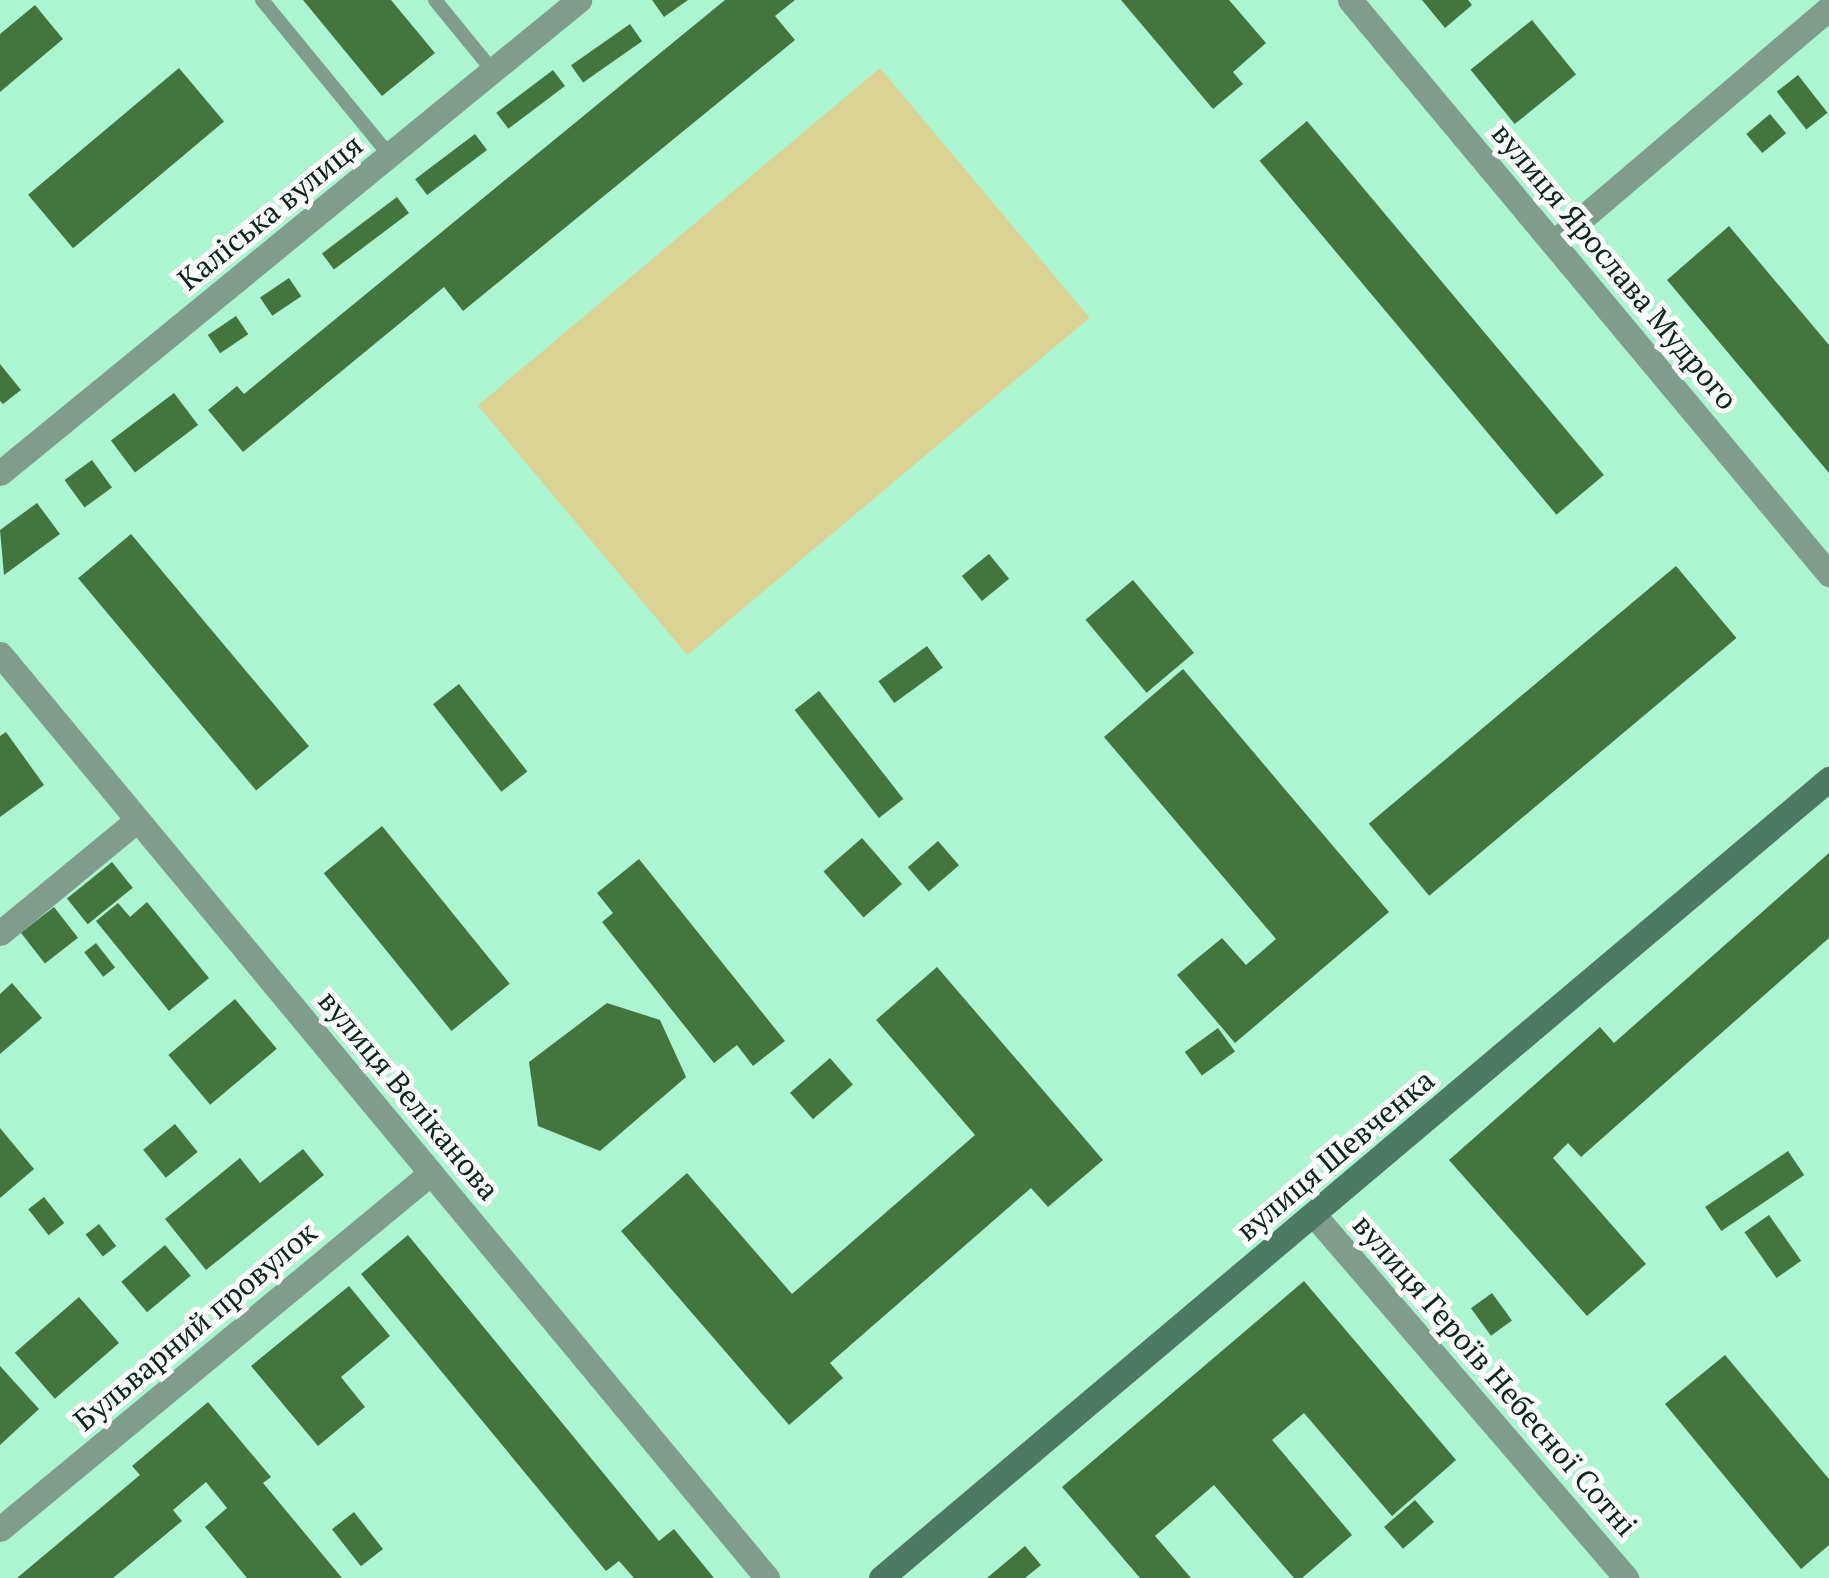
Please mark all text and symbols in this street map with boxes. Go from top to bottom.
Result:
street label: вулиця Ярослава Мудрого [1485,115,1745,417]
street label: Каліська вулиця [170,127,370,297]
street label: вулиця Веліканова [311,983,507,1207]
street label: вулиця Шевченка [1229,1062,1441,1248]
street label: вулиця Героїв Небесної Сотні [1345,1207,1645,1543]
street label: Бульварний провулок [66,1214,324,1438]

